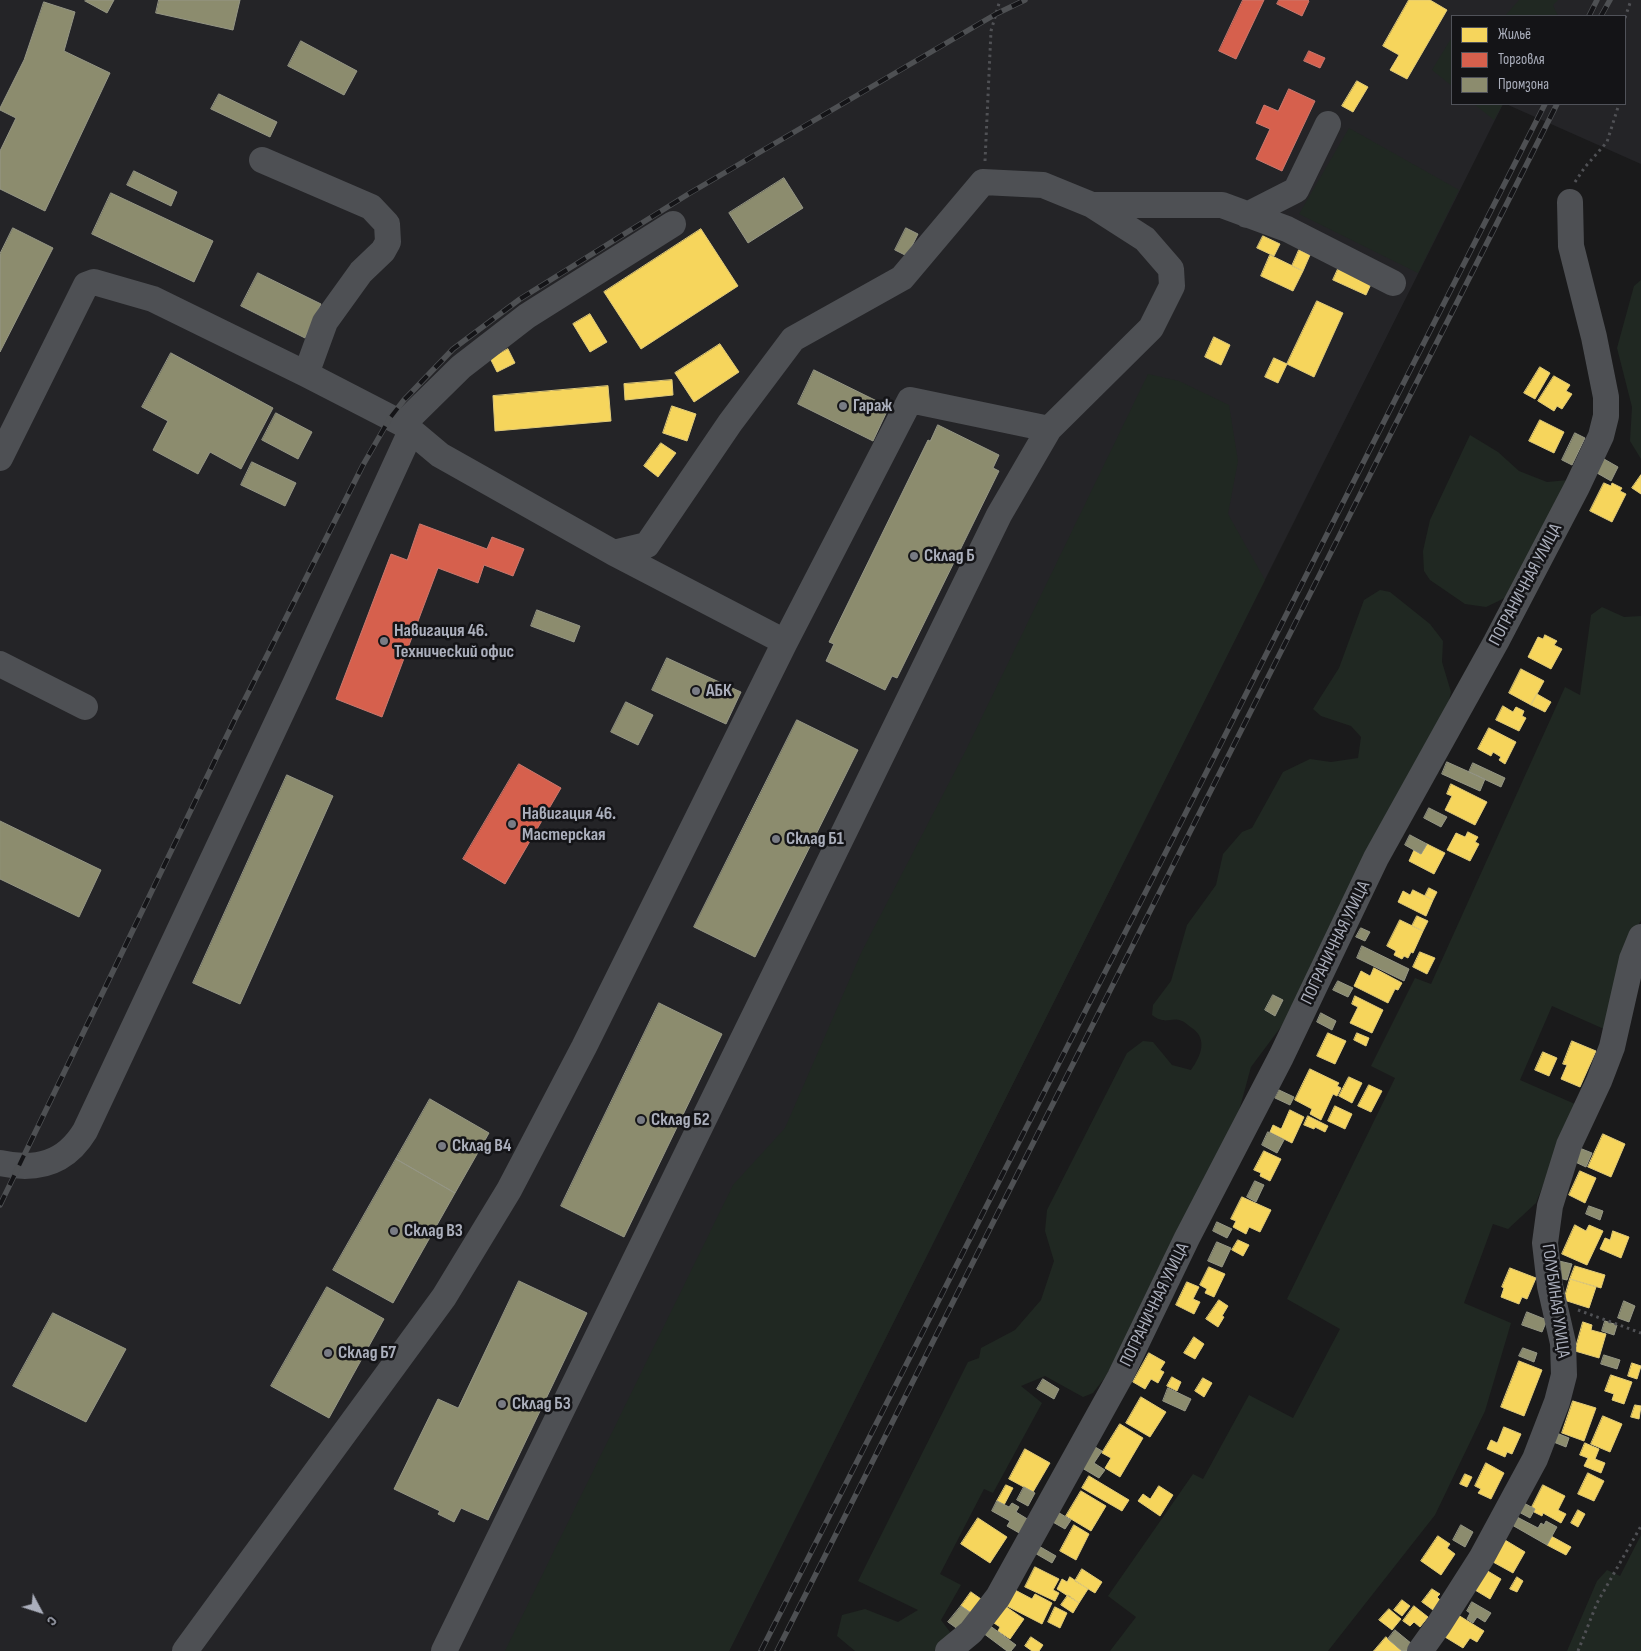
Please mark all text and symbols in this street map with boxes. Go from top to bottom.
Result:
legend [1451,15,1626,105]
text: Жильё [1498,25,1531,44]
text: Торговля [1498,50,1545,69]
text: Промзона [1498,75,1549,94]
place label: Гараж [853,395,892,417]
marker: Гараж [837,400,849,412]
street label: ПОГРАНИЧНАЯ УЛИЦА [1485,520,1567,650]
place label: Склад Б [924,545,975,567]
marker: Склад Б [908,550,920,562]
place label: Навигация 46. Технический офис [394,620,514,662]
marker: Навигация 46. Технический офис [378,635,390,647]
place label: АБК [706,680,732,702]
marker: АБК [690,685,702,697]
place label: Навигация 46. Мастерская [522,803,616,846]
marker: Навигация 46. Мастерская [506,818,518,830]
place label: Склад Б1 [786,828,844,850]
marker: Склад Б1 [770,833,782,845]
street label: ПОГРАНИЧНАЯ УЛИЦА [1297,878,1375,1008]
place label: Склад Б2 [651,1109,710,1131]
marker: Склад Б2 [635,1114,647,1126]
place label: Склад В4 [452,1135,511,1157]
marker: Склад В4 [436,1140,448,1152]
place label: Склад В3 [404,1220,463,1242]
marker: Склад В3 [388,1225,400,1237]
street label: ПОГРАНИЧНАЯ УЛИЦА [1116,1240,1194,1370]
street label: ГОЛУБИНАЯ УЛИЦА [1536,1243,1574,1359]
place label: Склад Б7 [338,1342,396,1364]
marker: Склад Б7 [322,1347,334,1359]
place label: Склад Б3 [512,1393,571,1415]
marker: Склад Б3 [496,1398,508,1410]
north arrow [15,1586,65,1636]
text: С [43,1613,61,1629]

